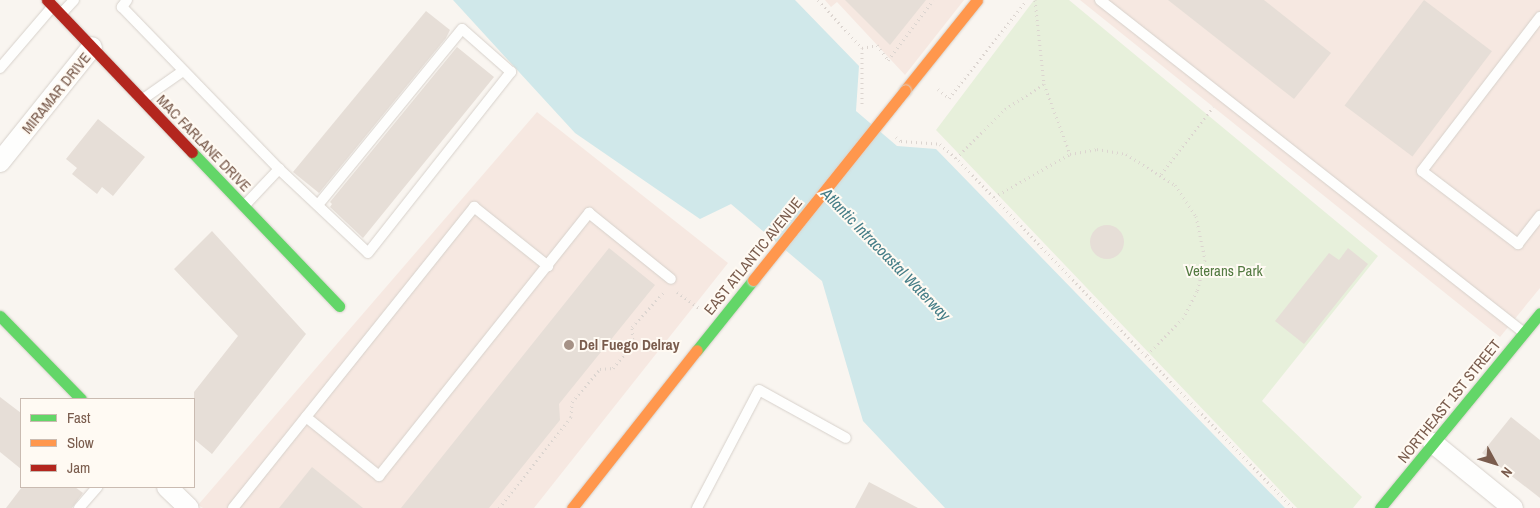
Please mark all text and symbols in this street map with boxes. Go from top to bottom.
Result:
street label: MIRAMAR DRIVE [18,49,94,137]
street label: MAC FARLANE DRIVE [153,91,255,195]
water label: Atlantic Intracoastal Waterway [818,184,954,324]
street label: EAST ATLANTIC AVENUE [700,193,806,319]
park label: Veterans Park [1185,262,1263,280]
place label: Del Fuego Delray [579,336,679,354]
street label: NORTHEAST 1ST STREET [1394,336,1504,466]
marker: Del Fuego Delray [563,339,575,351]
legend [20,398,195,488]
text: Fast [67,407,90,428]
text: Slow [67,432,94,453]
north arrow [1470,438,1520,488]
text: Jam [67,457,90,478]
text: N [1497,464,1516,481]

